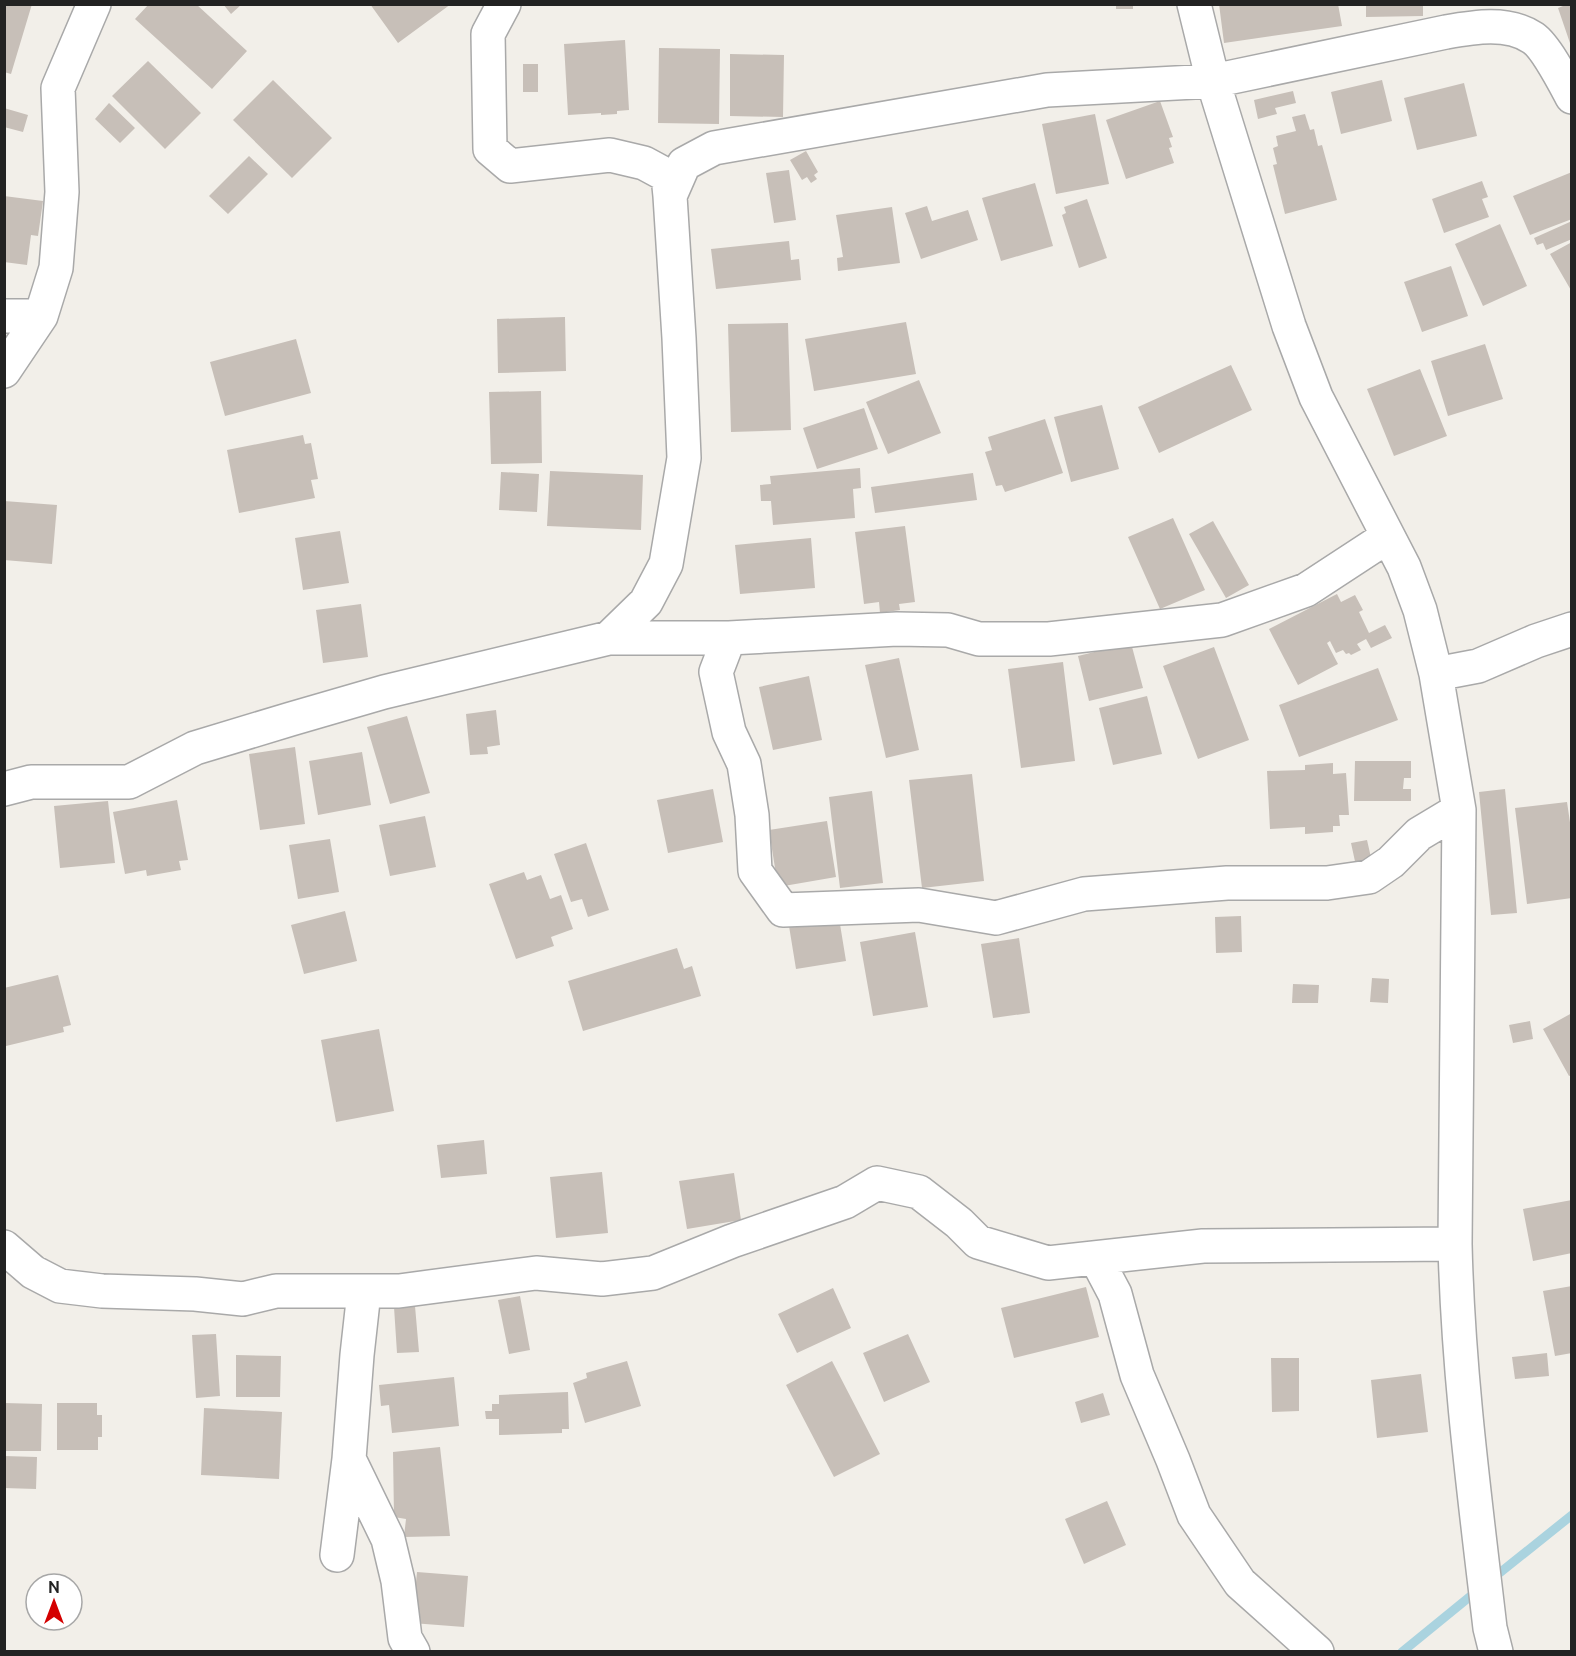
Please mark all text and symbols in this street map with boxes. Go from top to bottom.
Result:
north arrow [24,1572,84,1632]
text: N [48,1578,60,1596]

